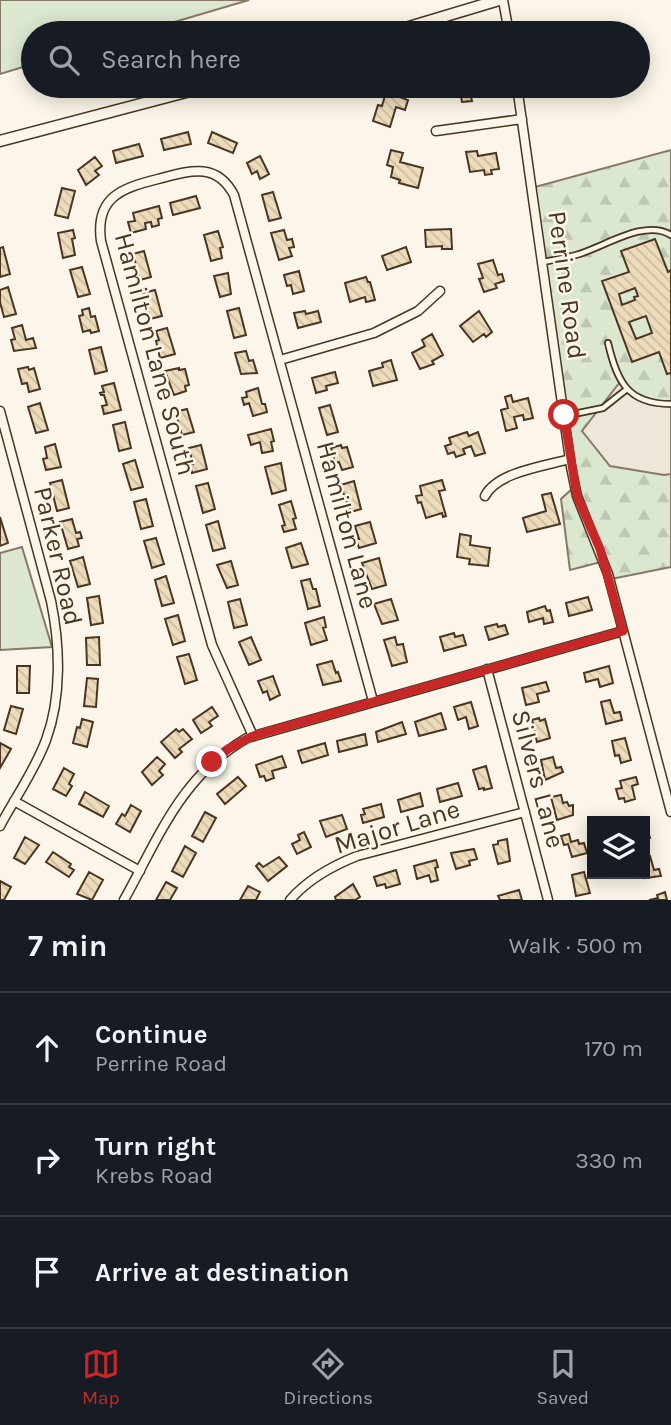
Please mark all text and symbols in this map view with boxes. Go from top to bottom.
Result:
search box [21,21,650,98]
icon: search [45,41,83,79]
text: Search here [101,44,241,75]
street label: Perrine Road [541,209,593,361]
street label: Hamilton Lane South [108,229,202,479]
route start [548,399,579,430]
street label: Hamilton Lane [310,438,384,612]
street label: Parker Road [27,484,89,628]
street label: Silvers Lane [505,706,571,852]
route end [196,746,227,777]
street label: Major Lane [330,793,464,861]
map controls [587,816,650,879]
button: layers [587,816,650,879]
text: 7 min [28,928,108,964]
text: Walk · 500 m [509,932,643,959]
text: Continue [95,1019,207,1050]
icon: ahead [28,1029,66,1067]
text: 170 m [584,1035,643,1062]
text: Perrine Road [95,1050,227,1077]
text: Turn right [95,1131,216,1162]
icon: right [28,1141,66,1179]
text: 330 m [575,1147,643,1174]
text: Krebs Road [95,1162,213,1189]
icon: arrive [28,1253,66,1291]
text: Arrive at destination [95,1257,349,1288]
tab: Map [82,1345,120,1409]
tab: Directions [284,1345,373,1409]
tab: Saved [537,1345,589,1409]

